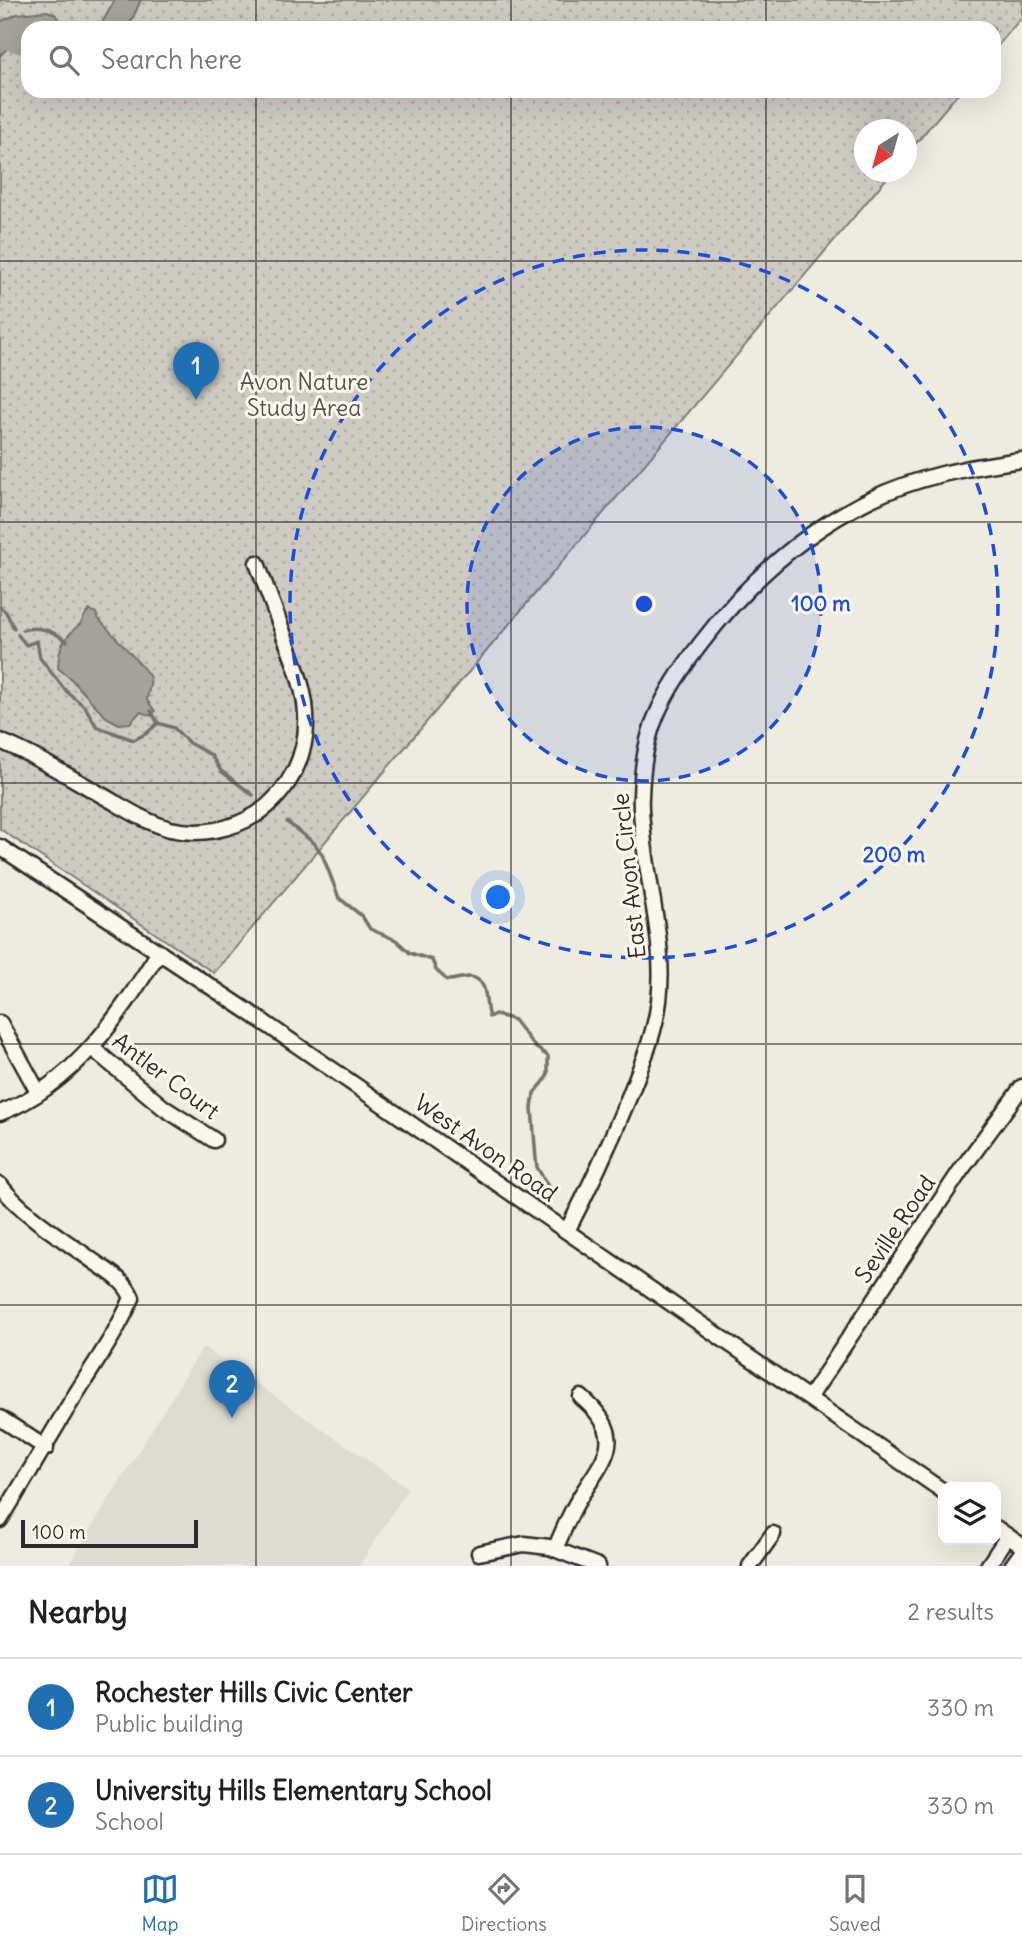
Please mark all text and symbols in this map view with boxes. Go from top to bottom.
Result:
search box [21,21,1001,98]
icon: search [45,41,83,79]
text: Search here [101,43,242,76]
north arrow [854,119,917,182]
pin: 1 [173,342,219,400]
park label: Avon Nature Study Area [240,367,368,422]
text: 100 m [791,590,851,617]
centre of rings [632,592,656,616]
street label: East Avon Circle [605,792,652,960]
text: 200 m [863,841,926,868]
your location [481,880,515,914]
street label: Antler Court [107,1026,226,1125]
street label: West Avon Road [409,1088,563,1208]
street label: Seville Road [848,1169,941,1288]
pin: 2 [209,1360,255,1418]
map controls [938,1482,1001,1545]
button: layers [938,1482,1001,1545]
scale bar [21,1517,198,1549]
text: 100 m [32,1520,86,1544]
text: Nearby [28,1593,128,1631]
text: 2 results [908,1597,994,1626]
text: Rochester Hills Civic Center [95,1676,413,1709]
text: 1 [46,1693,56,1722]
text: 330 m [927,1693,994,1722]
text: Public building [95,1709,244,1738]
text: University Hills Elementary School [95,1774,492,1807]
text: 2 [45,1791,57,1820]
text: 330 m [927,1791,994,1820]
text: School [95,1807,164,1836]
tab: Map [141,1870,179,1936]
tab: Directions [461,1870,547,1936]
tab: Saved [829,1870,881,1936]

